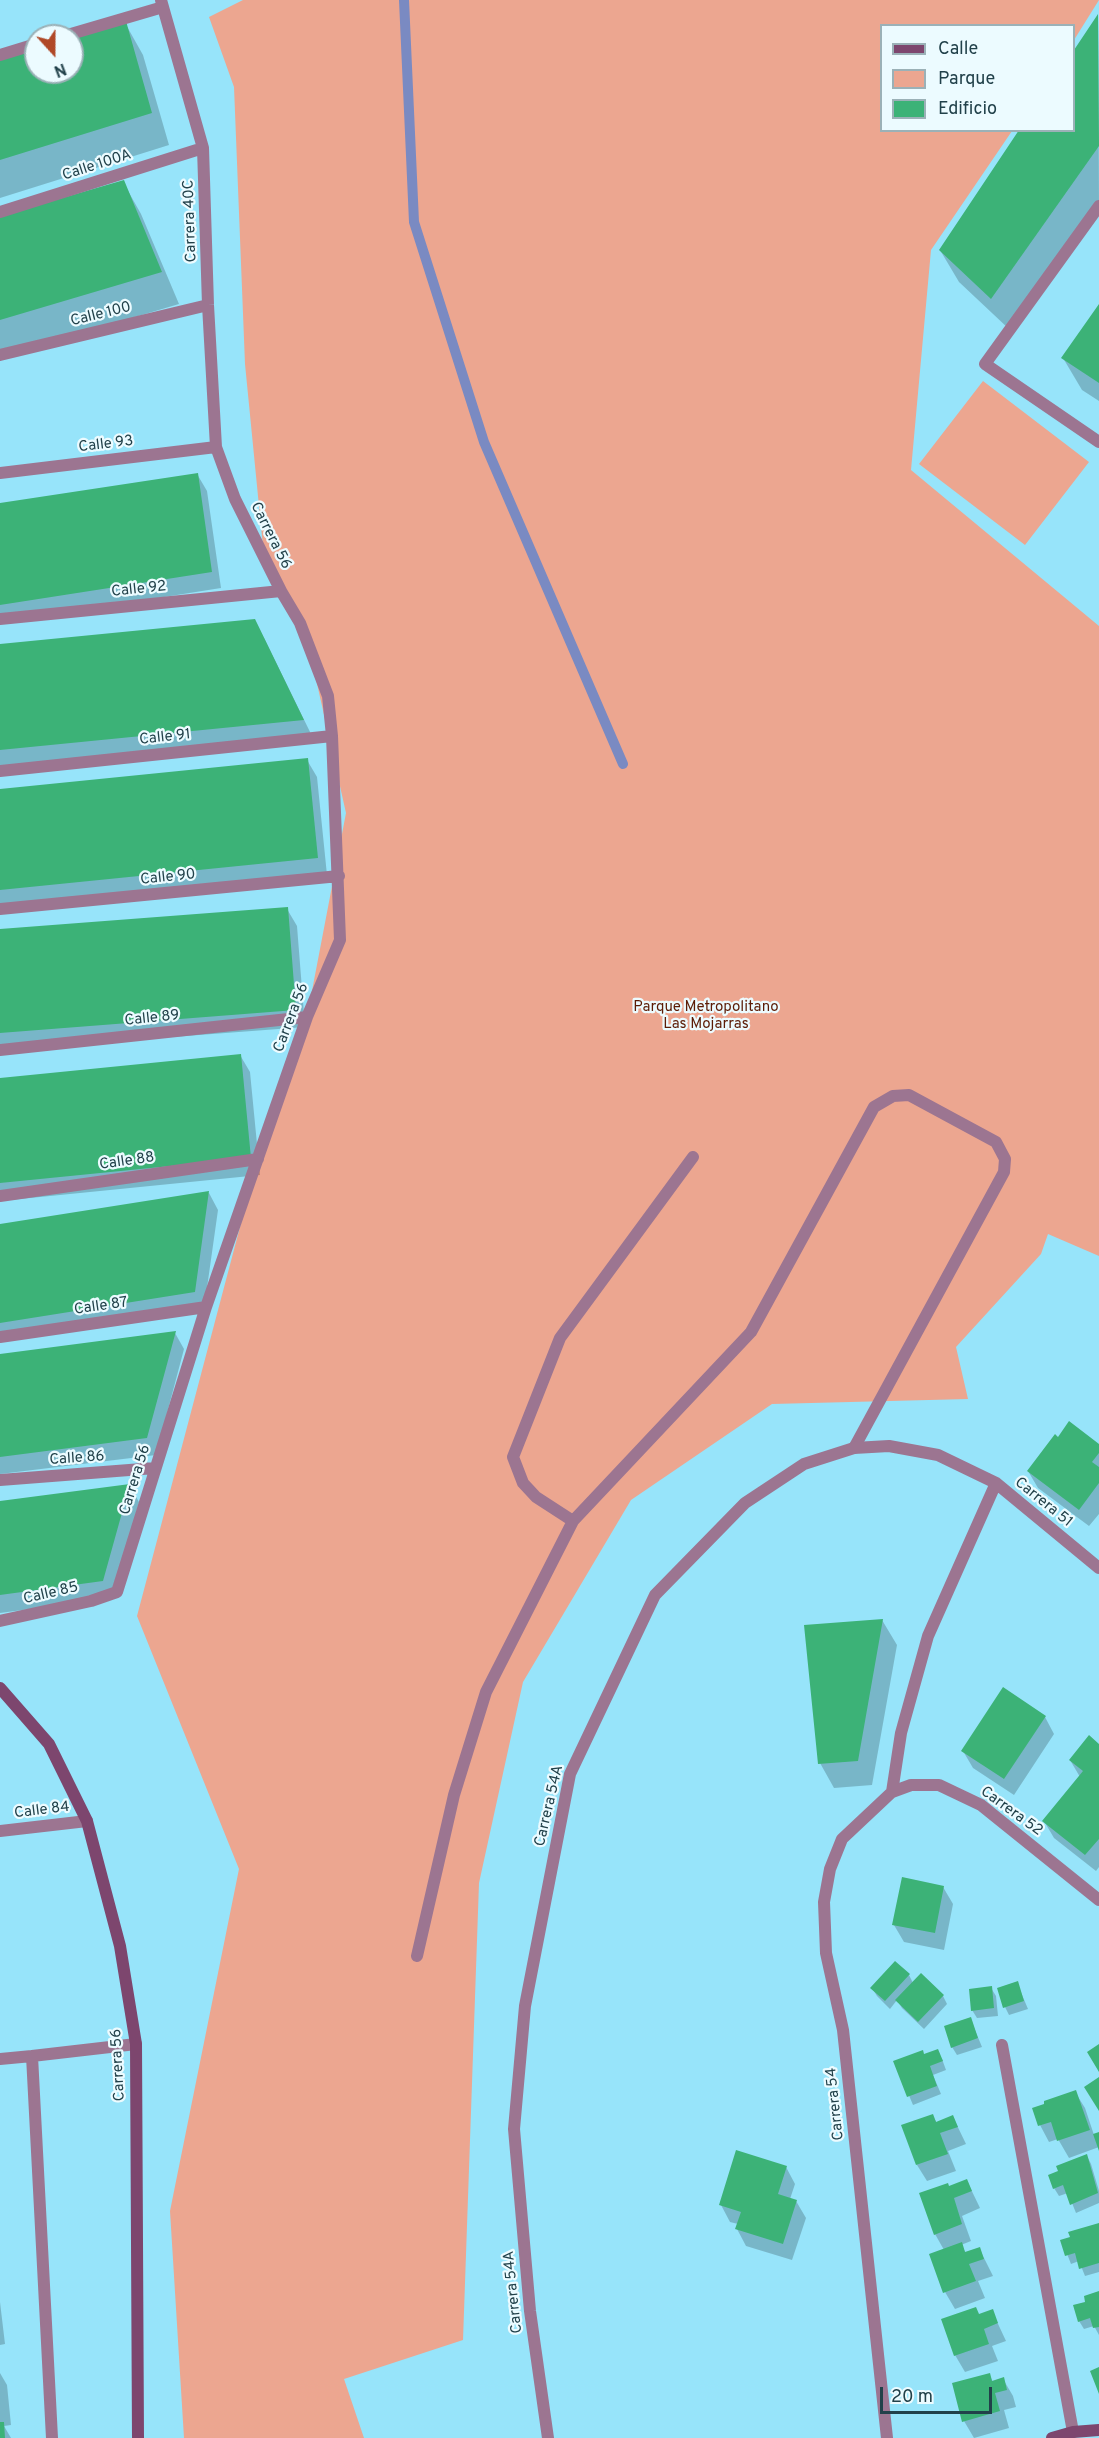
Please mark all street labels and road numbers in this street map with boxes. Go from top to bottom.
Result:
street label: Calle 100A [60,146,134,186]
street label: Carrera 40C [181,179,201,263]
street label: Calle 100 [69,299,133,331]
street label: Calle 93 [78,433,134,457]
street label: Carrera 56 [246,500,294,572]
street label: Calle 92 [111,578,167,602]
street label: Calle 91 [138,726,192,750]
street label: Calle 90 [139,866,197,890]
street label: Carrera 56 [271,981,313,1055]
street label: Calle 89 [124,1007,180,1031]
street label: Calle 88 [98,1149,156,1175]
street label: Calle 87 [73,1294,129,1320]
street label: Carrera 56 [117,1443,155,1517]
street label: Calle 86 [49,1448,105,1470]
street label: Carrera 51 [1010,1474,1076,1532]
street label: Calle 85 [22,1579,80,1609]
street label: Carrera 54A [532,1764,568,1848]
street label: Carrera 52 [976,1783,1046,1841]
street label: Calle 84 [13,1799,71,1823]
street label: Carrera 56 [108,2028,130,2102]
street label: Carrera 54 [823,2067,849,2141]
street label: Carrera 54A [501,2250,527,2334]

